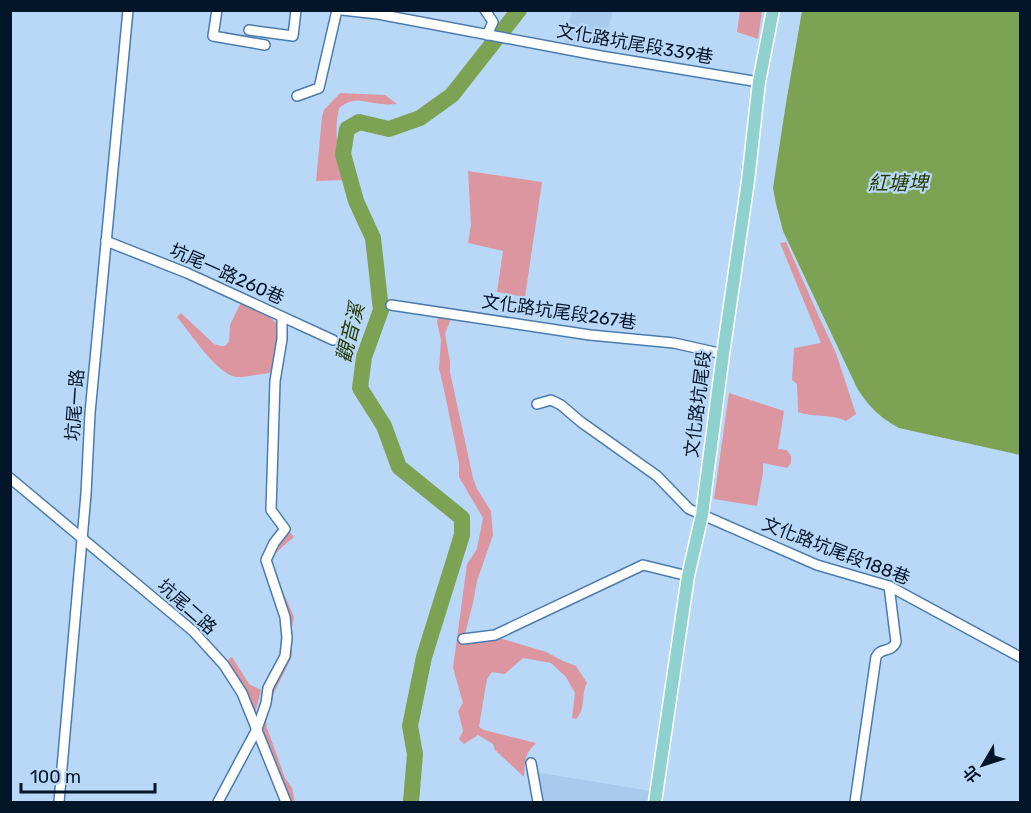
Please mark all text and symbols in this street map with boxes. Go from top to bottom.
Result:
street label: 文化路坑尾段339巷 [555,19,715,69]
water label: 紅塘埤 [868,171,930,195]
street label: 坑尾一路260巷 [166,239,288,309]
street label: 文化路坑尾段267巷 [480,290,638,334]
water label: 觀音溪 [331,298,370,365]
street label: 文化路坑尾段 [681,349,715,459]
street label: 坑尾一路 [62,368,88,442]
street label: 文化路坑尾段188巷 [759,513,913,589]
street label: 坑尾二路 [153,575,221,639]
north arrow [953,735,1013,795]
scale bar [21,756,154,794]
text: 北 [959,762,984,786]
text: 100 m [30,766,81,788]

